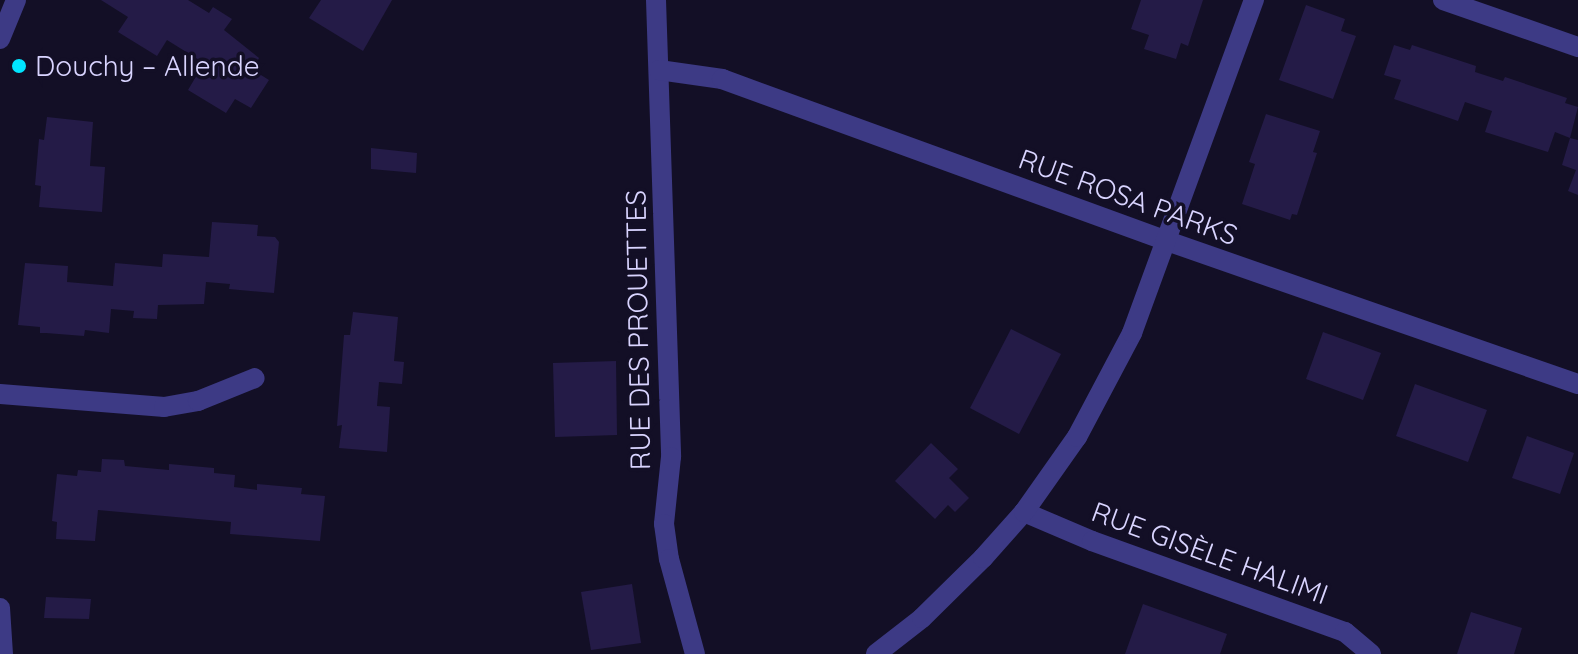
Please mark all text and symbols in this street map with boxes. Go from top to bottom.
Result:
place label: Douchy – Allende [35,49,259,83]
marker: Douchy – Allende [10,57,28,75]
street label: RUE ROSA PARKS [1014,142,1242,252]
street label: RUE DES PROUETTES [619,190,657,470]
street label: RUE GISÈLE HALIMI [1087,495,1333,611]

